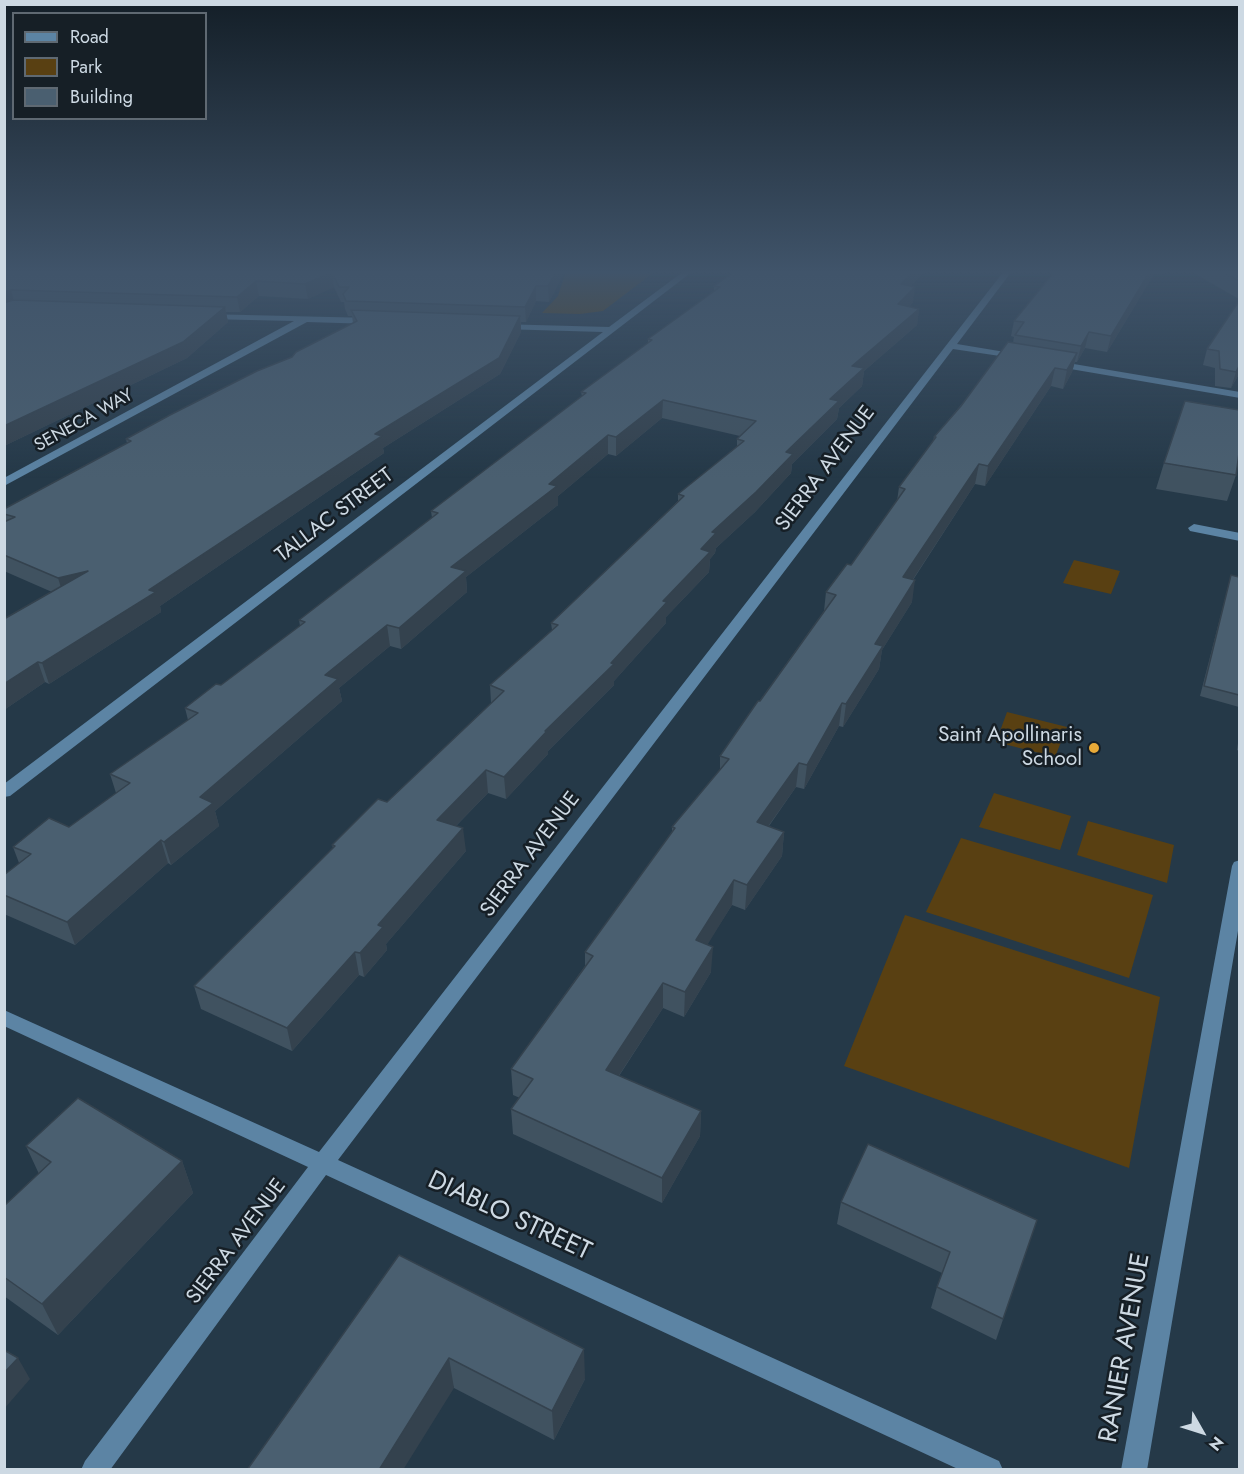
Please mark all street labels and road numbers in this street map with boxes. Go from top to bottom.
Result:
street label: SENECA WAY [31,385,137,457]
street label: SIERRA AVENUE [771,402,881,536]
street label: TALLAC STREET [271,464,399,568]
street label: SIERRA AVENUE [476,788,586,922]
street label: DIABLO STREET [422,1166,596,1268]
street label: SIERRA AVENUE [182,1175,292,1309]
street label: RANIER AVENUE [1094,1251,1158,1445]

